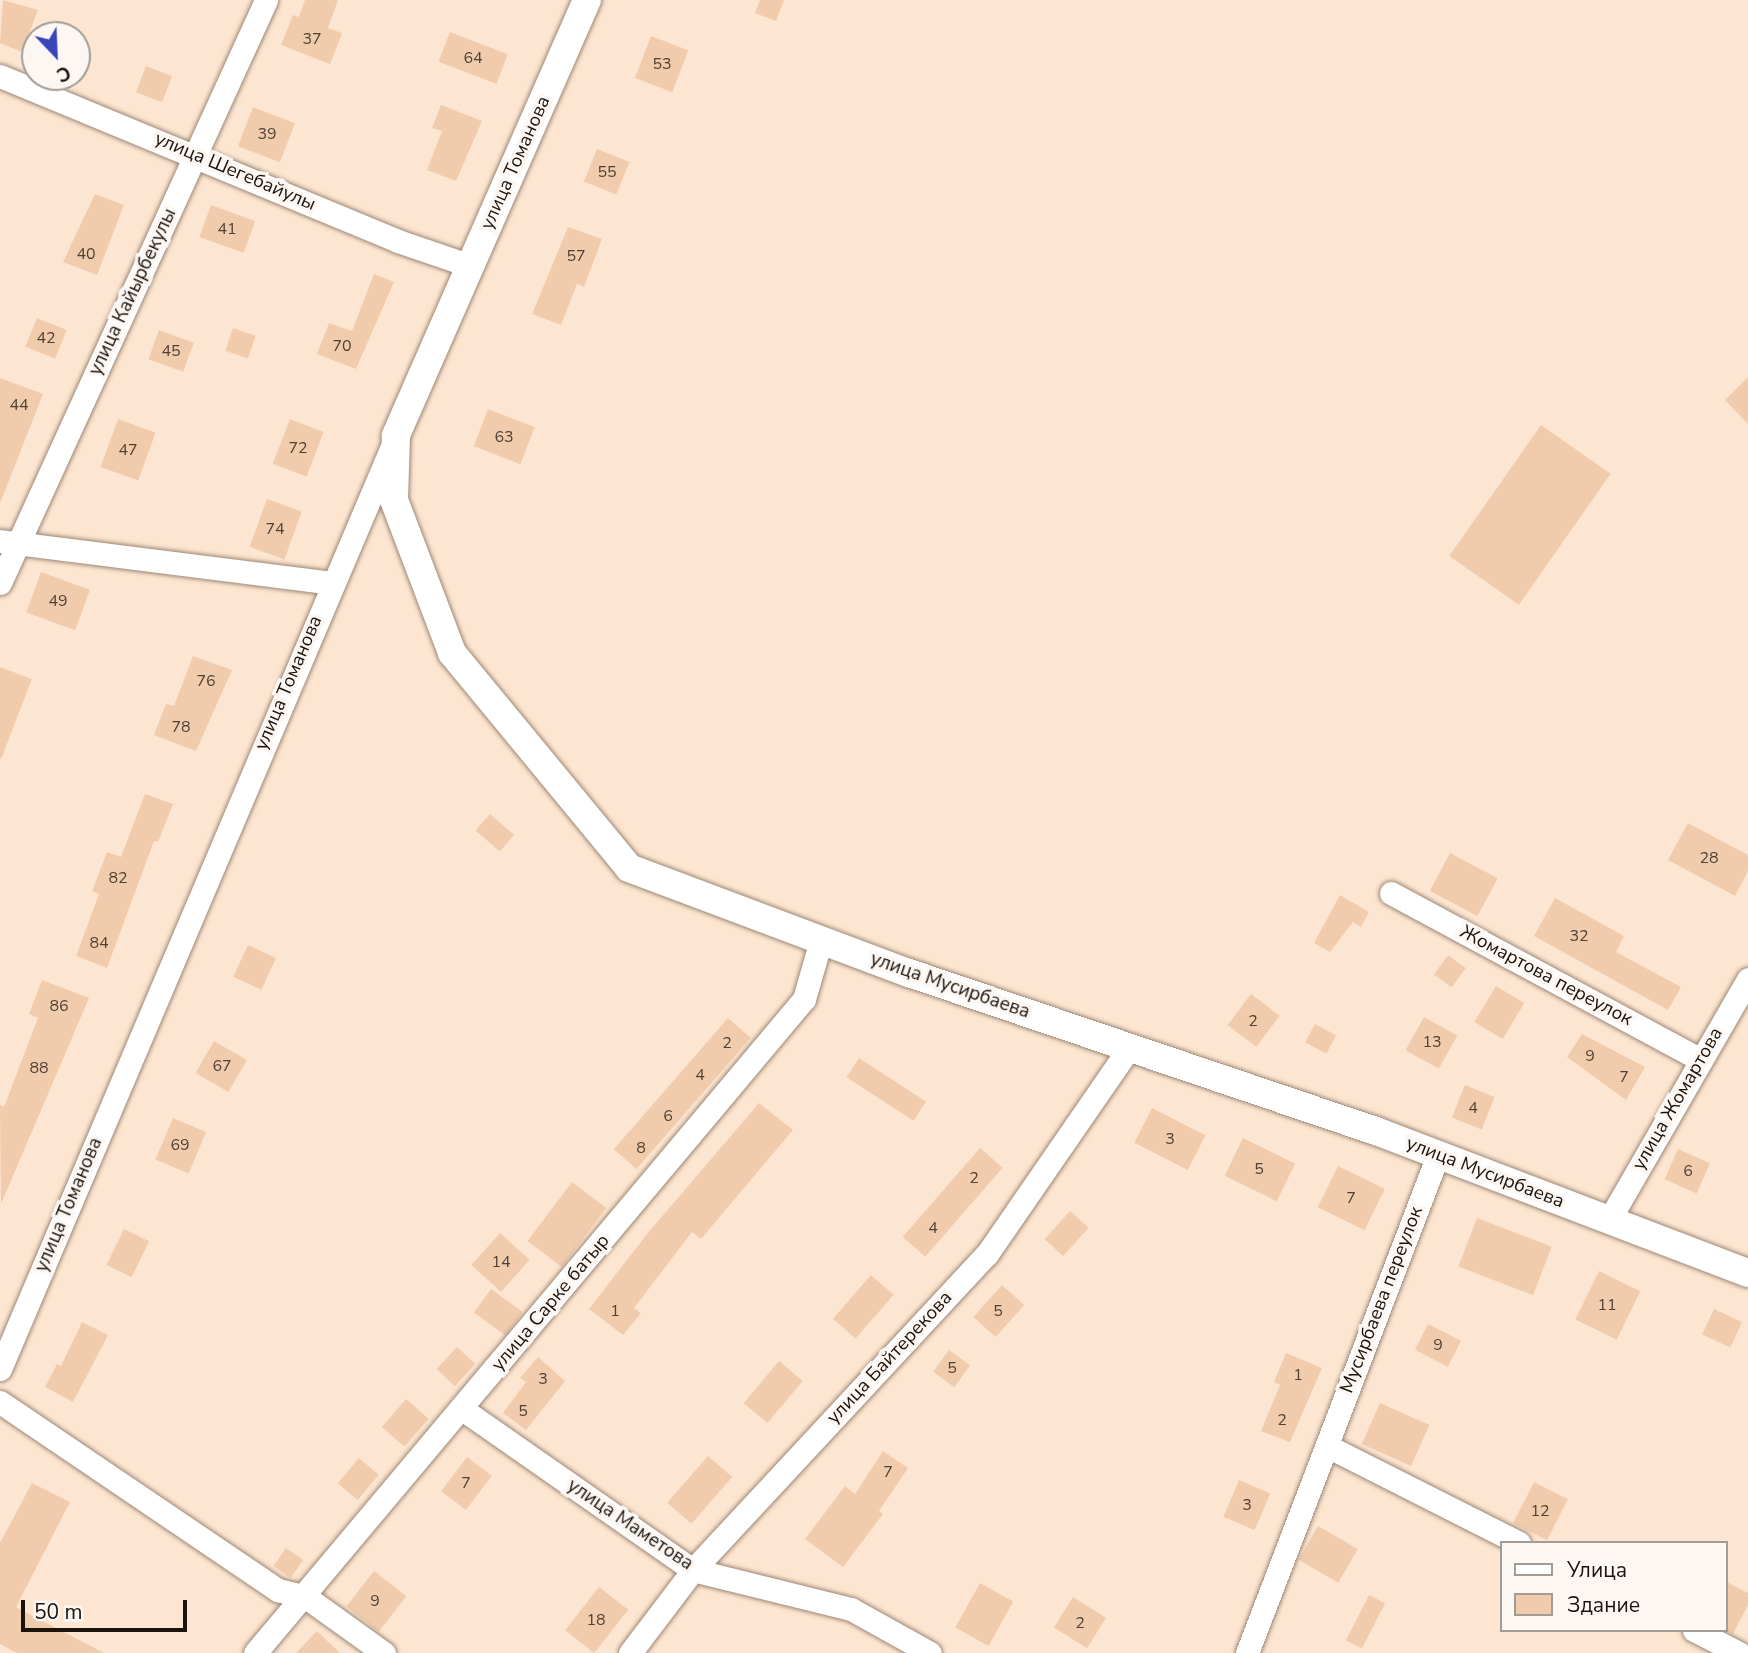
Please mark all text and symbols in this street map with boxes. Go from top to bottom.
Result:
north arrow [21,21,91,91]
house number: 37 [302,29,322,49]
house number: 64 [463,48,483,68]
house number: 53 [652,54,672,74]
text: С [52,59,74,88]
street label: улица Томанова [476,93,556,233]
house number: 39 [257,124,277,144]
street label: улица Шегебайулы [151,128,319,216]
house number: 55 [597,162,617,182]
street label: улица Кайырбекулы [84,205,182,379]
house number: 41 [217,219,237,239]
house number: 40 [76,244,96,264]
house number: 57 [566,246,586,266]
house number: 42 [36,328,56,348]
house number: 70 [332,336,352,356]
house number: 45 [161,341,181,361]
house number: 44 [9,395,29,415]
house number: 63 [494,427,514,447]
house number: 72 [288,438,308,458]
house number: 47 [118,440,138,460]
house number: 74 [265,519,285,539]
house number: 49 [48,591,68,611]
street label: улица Томанова [250,612,328,754]
house number: 76 [196,671,216,691]
house number: 78 [171,717,191,737]
house number: 28 [1699,848,1719,868]
house number: 82 [108,868,128,888]
street label: Жомартова переулок [1456,921,1636,1031]
house number: 32 [1569,926,1589,946]
house number: 84 [89,933,109,953]
street label: улица Мусирбаева [867,948,1033,1024]
house number: 86 [49,996,69,1016]
house number: 2 [1248,1011,1258,1031]
street label: улица Жомартова [1628,1024,1728,1174]
house number: 13 [1422,1032,1442,1052]
house number: 2 [722,1033,732,1053]
house number: 9 [1585,1046,1595,1066]
house number: 67 [212,1056,232,1076]
house number: 88 [29,1058,49,1078]
house number: 4 [695,1065,705,1085]
house number: 7 [1619,1067,1629,1087]
house number: 4 [1468,1098,1478,1118]
house number: 6 [663,1106,673,1126]
house number: 3 [1165,1129,1175,1149]
street label: улица Мусирбаева [1403,1132,1567,1214]
street label: улица Томанова [30,1134,108,1276]
house number: 69 [170,1135,190,1155]
house number: 8 [636,1138,646,1158]
house number: 5 [1254,1159,1264,1179]
house number: 6 [1683,1161,1693,1181]
house number: 2 [969,1168,979,1188]
house number: 7 [1346,1188,1356,1208]
street label: Мусирбаева переулок [1336,1203,1428,1397]
house number: 4 [928,1218,938,1238]
street label: улица Сарке батыр [487,1230,615,1376]
house number: 14 [491,1252,511,1272]
street label: улица Байтерекова [823,1287,957,1429]
house number: 11 [1597,1295,1617,1315]
house number: 1 [610,1301,620,1321]
house number: 5 [993,1301,1003,1321]
house number: 9 [1433,1335,1443,1355]
house number: 5 [947,1358,957,1378]
house number: 1 [1293,1365,1303,1385]
house number: 3 [538,1369,548,1389]
house number: 5 [518,1401,528,1421]
house number: 2 [1277,1410,1287,1430]
house number: 7 [883,1462,893,1482]
house number: 7 [461,1473,471,1493]
street label: улица Маметова [563,1474,697,1576]
house number: 3 [1242,1495,1252,1515]
house number: 12 [1530,1501,1550,1521]
legend [1500,1541,1727,1632]
text: Улица [1567,1556,1627,1584]
scale bar [24,1586,191,1630]
house number: 9 [370,1591,380,1611]
text: Здание [1567,1591,1640,1619]
text: 50 m [34,1598,83,1626]
house number: 18 [586,1610,606,1630]
house number: 2 [1075,1613,1085,1633]

